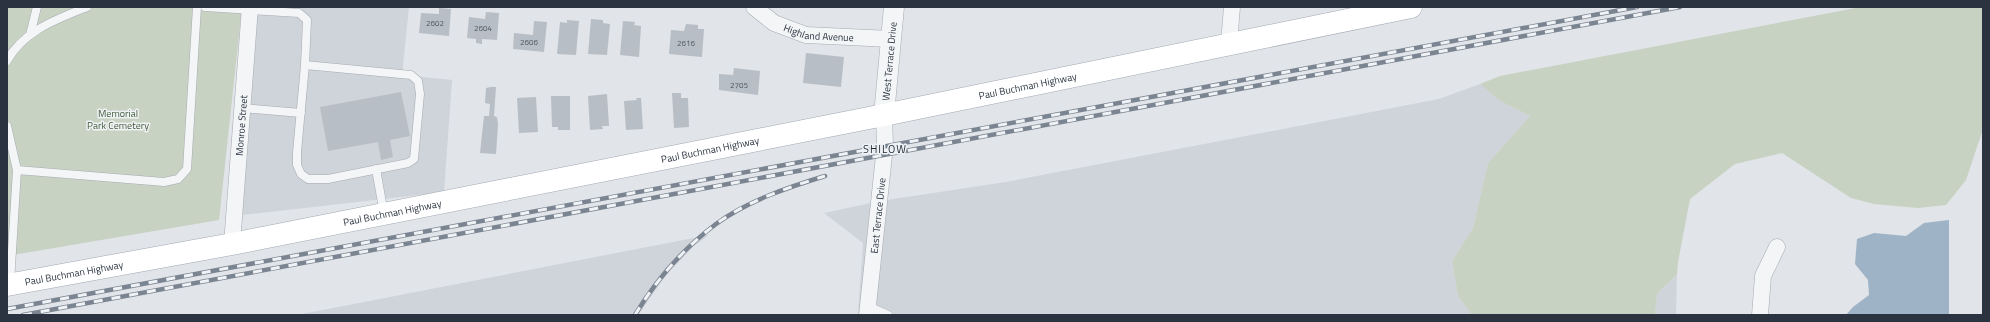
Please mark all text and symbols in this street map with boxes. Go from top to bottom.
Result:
house number: 2602 [426,17,444,29]
street label: Highland Avenue [782,20,854,45]
street label: West Terrace Drive [878,21,900,101]
house number: 2604 [474,22,492,34]
house number: 2606 [520,36,538,48]
house number: 2616 [677,37,695,49]
street label: Paul Buchman Highway [977,68,1078,103]
house number: 2705 [730,79,748,91]
street label: Monroe Street [231,94,251,156]
park label: Memorial Park Cemetery [87,106,149,133]
street label: Paul Buchman Highway [660,132,761,166]
district label: SHILOW [863,141,907,157]
street label: East Terrace Drive [866,177,889,254]
street label: Paul Buchman Highway [342,195,443,229]
street label: Paul Buchman Highway [23,256,124,289]

